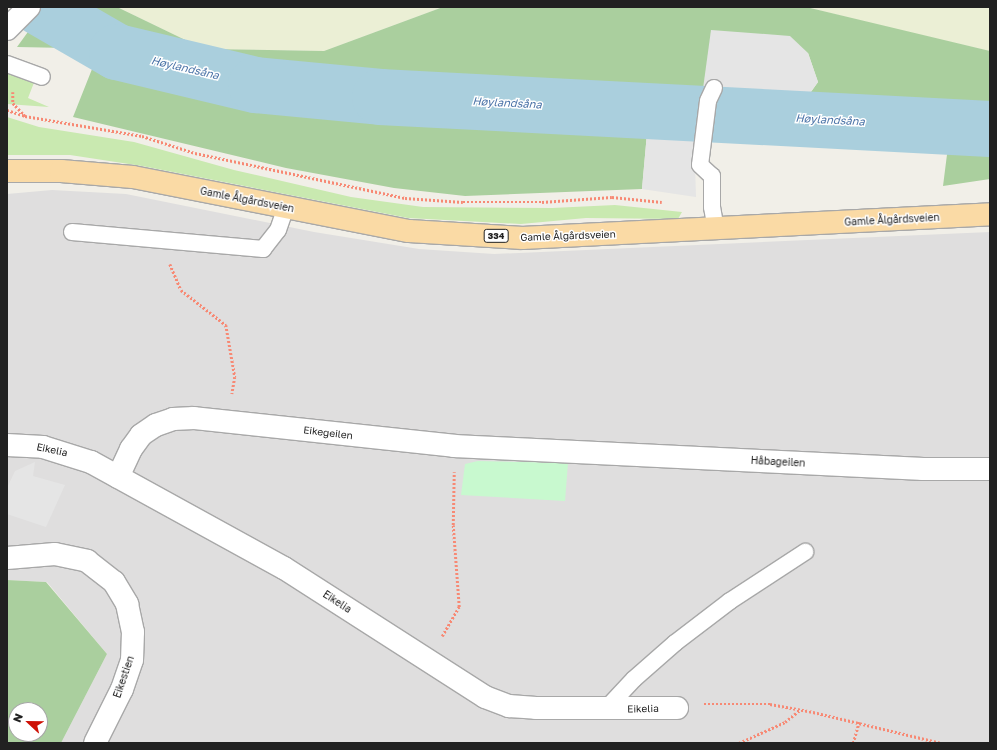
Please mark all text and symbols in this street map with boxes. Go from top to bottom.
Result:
water label: Høylandsåna [150,54,220,82]
water label: Høylandsåna [472,95,542,111]
water label: Høylandsåna [795,112,865,128]
street label: Gamle Ålgårdsveien [199,185,295,215]
street label: Gamle Ålgårdsveien [844,212,940,228]
street label: Gamle Ålgårdsveien [520,228,616,244]
road number: 334 [483,229,509,243]
street label: Eikegeilen [303,424,353,442]
street label: Eikelia [35,441,69,459]
street label: Håbageilen [750,455,806,469]
street label: Eikelia [320,588,354,616]
street label: Eikestien [111,654,137,700]
north arrow [8,702,48,742]
street label: Eikelia [627,703,659,715]
text: N [10,711,25,724]

